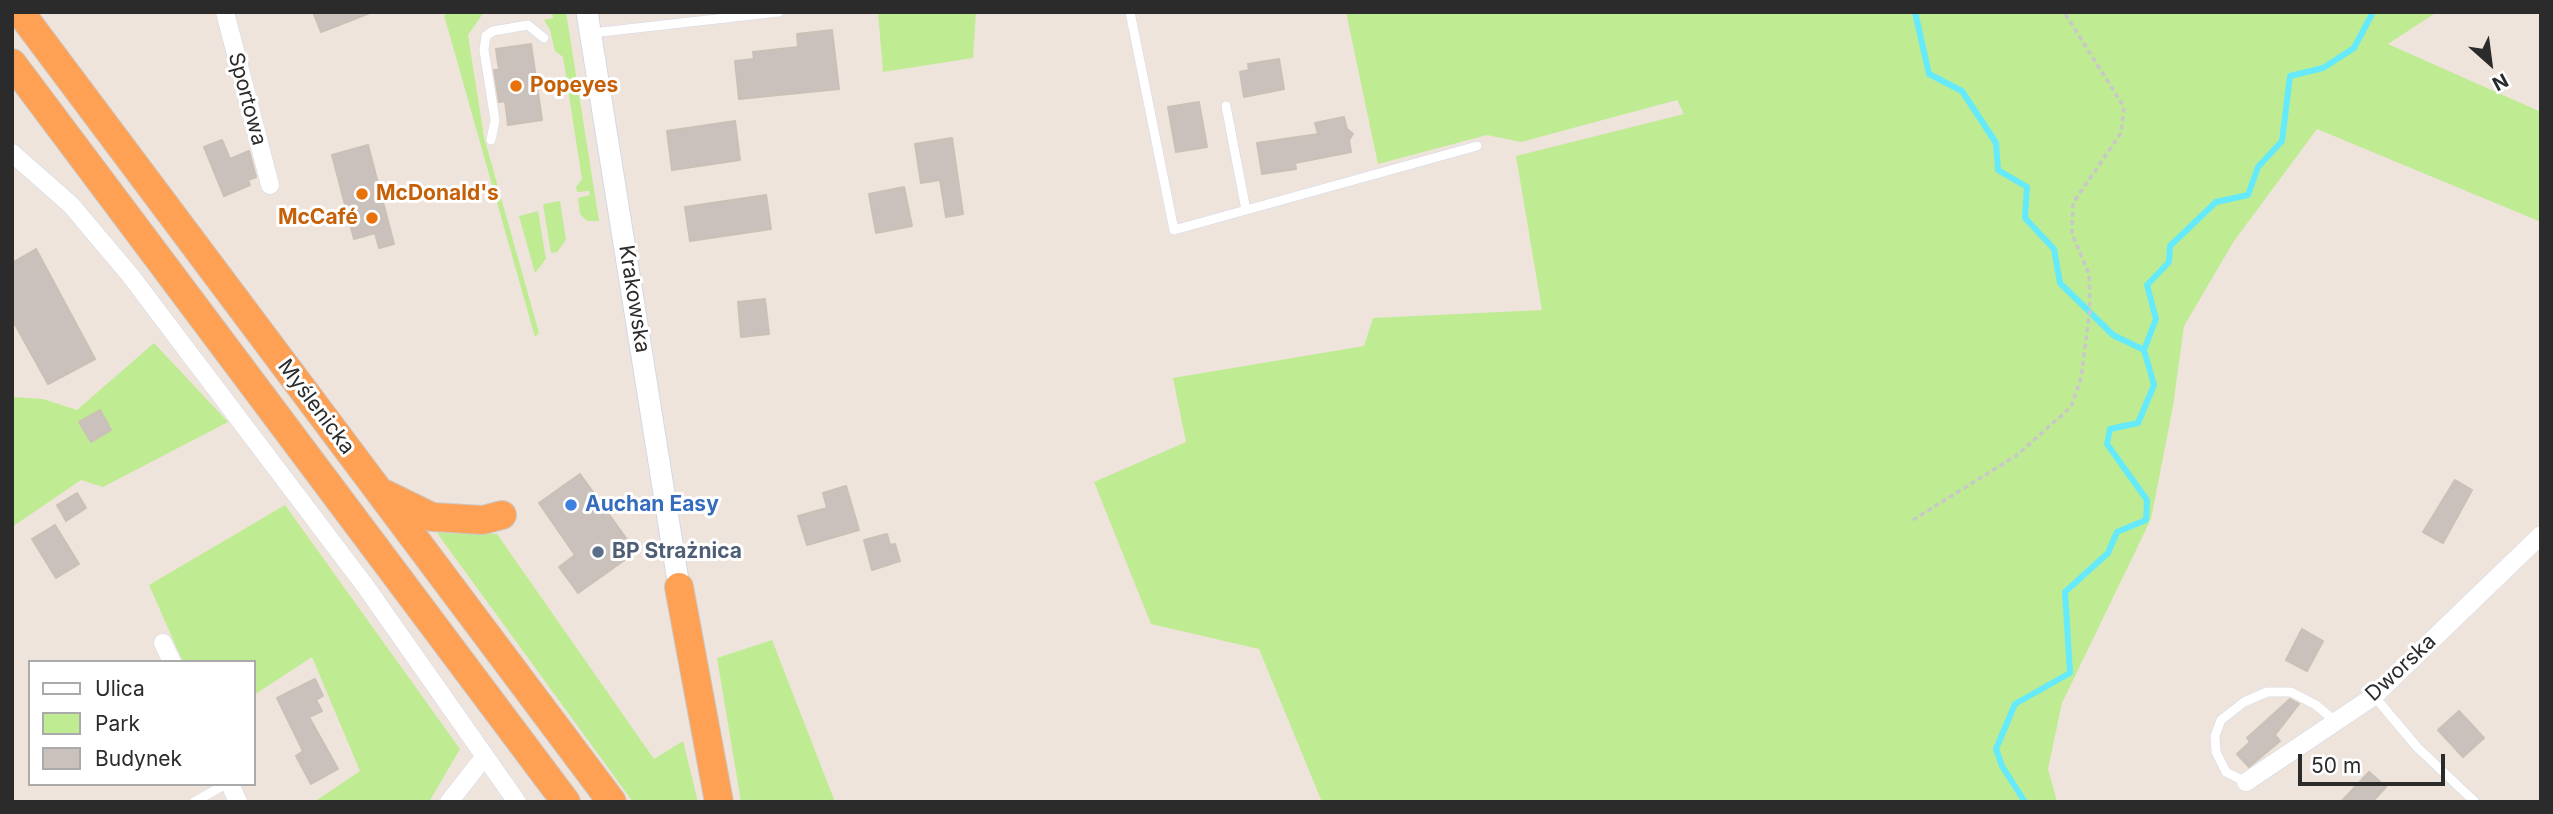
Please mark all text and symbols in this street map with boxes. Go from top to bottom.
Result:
north arrow [2455,28,2525,98]
street label: Sportowa [223,50,271,148]
text: N [2488,68,2512,96]
place label: Popeyes [530,73,618,99]
marker: Popeyes [508,78,524,94]
place label: McDonald's [376,181,499,207]
marker: McDonald's [354,186,370,202]
place label: McCafé [278,205,358,231]
marker: McCafé [364,210,380,226]
street label: Krakowska [613,243,655,355]
street label: Myślenicka [272,355,360,459]
place label: Auchan Easy [585,492,719,518]
marker: Auchan Easy [563,497,579,513]
place label: BP Strażnica [612,539,742,565]
marker: BP Strażnica [590,544,606,560]
street label: Dworska [2361,629,2441,707]
legend [28,660,256,786]
text: Ulica [95,676,145,701]
text: Park [95,711,140,736]
scale bar [2301,740,2448,784]
text: Budynek [95,746,182,771]
text: 50 m [2311,753,2361,778]

